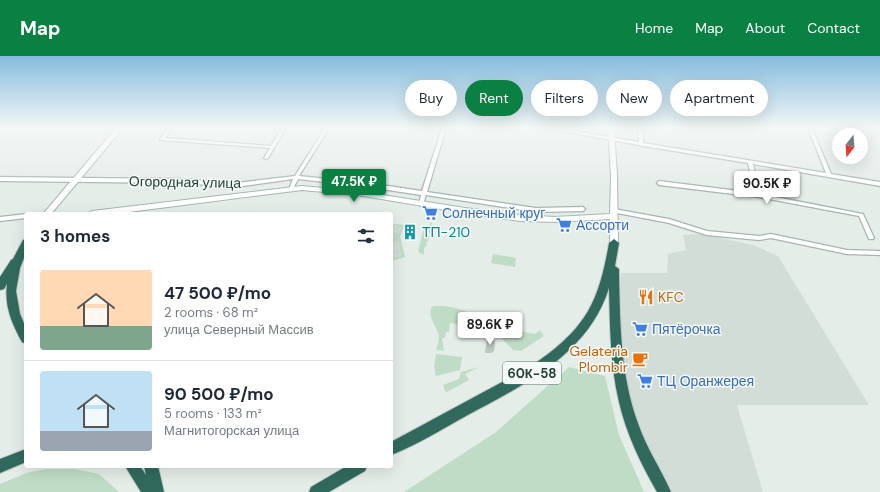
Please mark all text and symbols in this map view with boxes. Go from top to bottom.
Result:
text: Map [20,16,60,41]
text: Home [635,19,673,37]
text: Map [695,19,723,37]
text: About [745,19,785,37]
text: Contact [807,19,860,37]
chip: Buy [405,80,457,116]
chip: Rent [465,80,523,116]
chip: Filters [531,80,598,116]
chip: New [606,80,662,116]
chip: Apartment [670,80,768,116]
north arrow [832,128,868,164]
map controls [832,128,868,164]
pin: 47.5K ₽ [317,169,391,203]
pin: 90.5K ₽ [730,171,804,205]
street label: Огородная улица [129,172,241,192]
text: 47.5K ₽ [331,173,377,190]
text: 90.5K ₽ [743,175,791,192]
supermarket icon: Солнечный круг [421,204,439,222]
place label: Солнечный круг [442,204,545,222]
supermarket icon: Ассорти [555,216,573,234]
place label: Ассорти [576,216,629,234]
building icon: ТП-210 [401,223,419,241]
place label: ТП-210 [422,223,470,241]
text: 3 homes [40,225,110,247]
icon: filters [355,225,377,247]
text: 47 500 ₽/mo [164,282,271,304]
icon: home [72,286,120,334]
restaurant icon: KFC [637,288,655,306]
place label: KFC [658,288,684,306]
text: 2 rooms · 68 m² [164,304,258,321]
pin: 89.6K ₽ [453,312,527,346]
text: 89.6K ₽ [467,316,513,333]
supermarket icon: Пятёрочка [631,320,649,338]
place label: Пятёрочка [652,320,721,338]
text: улица Северный Массив [164,321,314,338]
place label: Gelateria Plombir [569,342,628,376]
cafe icon: Gelateria Plombir [631,350,649,368]
road number: 60К-58 [503,362,561,384]
supermarket icon: ТЦ Оранжерея [636,372,654,390]
place label: ТЦ Оранжерея [657,372,754,390]
text: 90 500 ₽/mo [164,383,274,405]
icon: home [72,387,120,435]
text: 5 rooms · 133 m² [164,405,262,422]
text: Магнитогорская улица [164,422,299,439]

